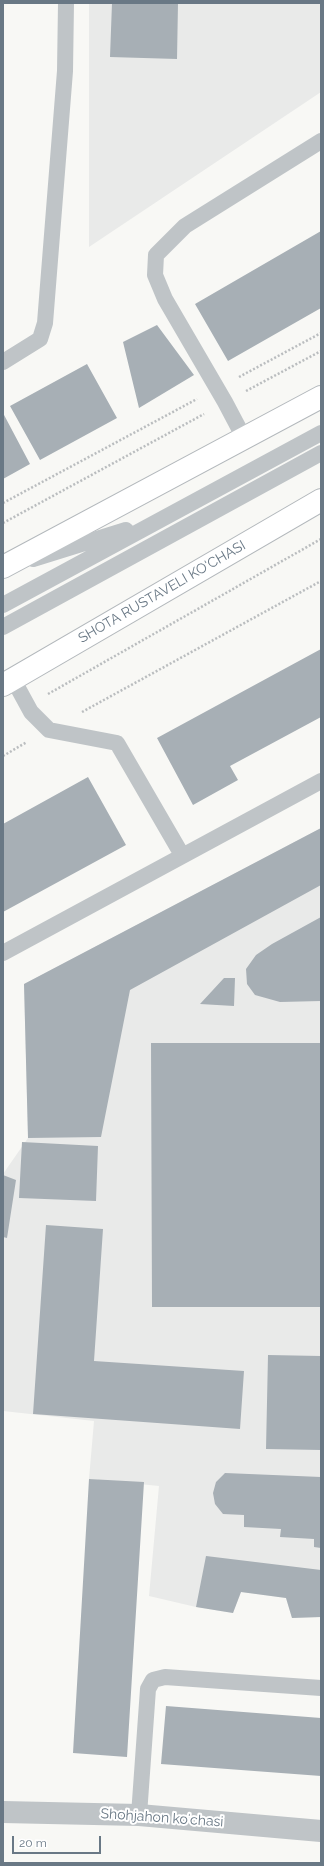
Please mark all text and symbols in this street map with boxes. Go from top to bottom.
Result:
street label: SHOTA RUSTAVELI KO'CHASI [75,537,249,647]
street label: Shohjahon koʻchasi [100,1805,224,1831]
scale bar [14,1828,103,1854]
text: 20 m [19,1836,47,1850]

